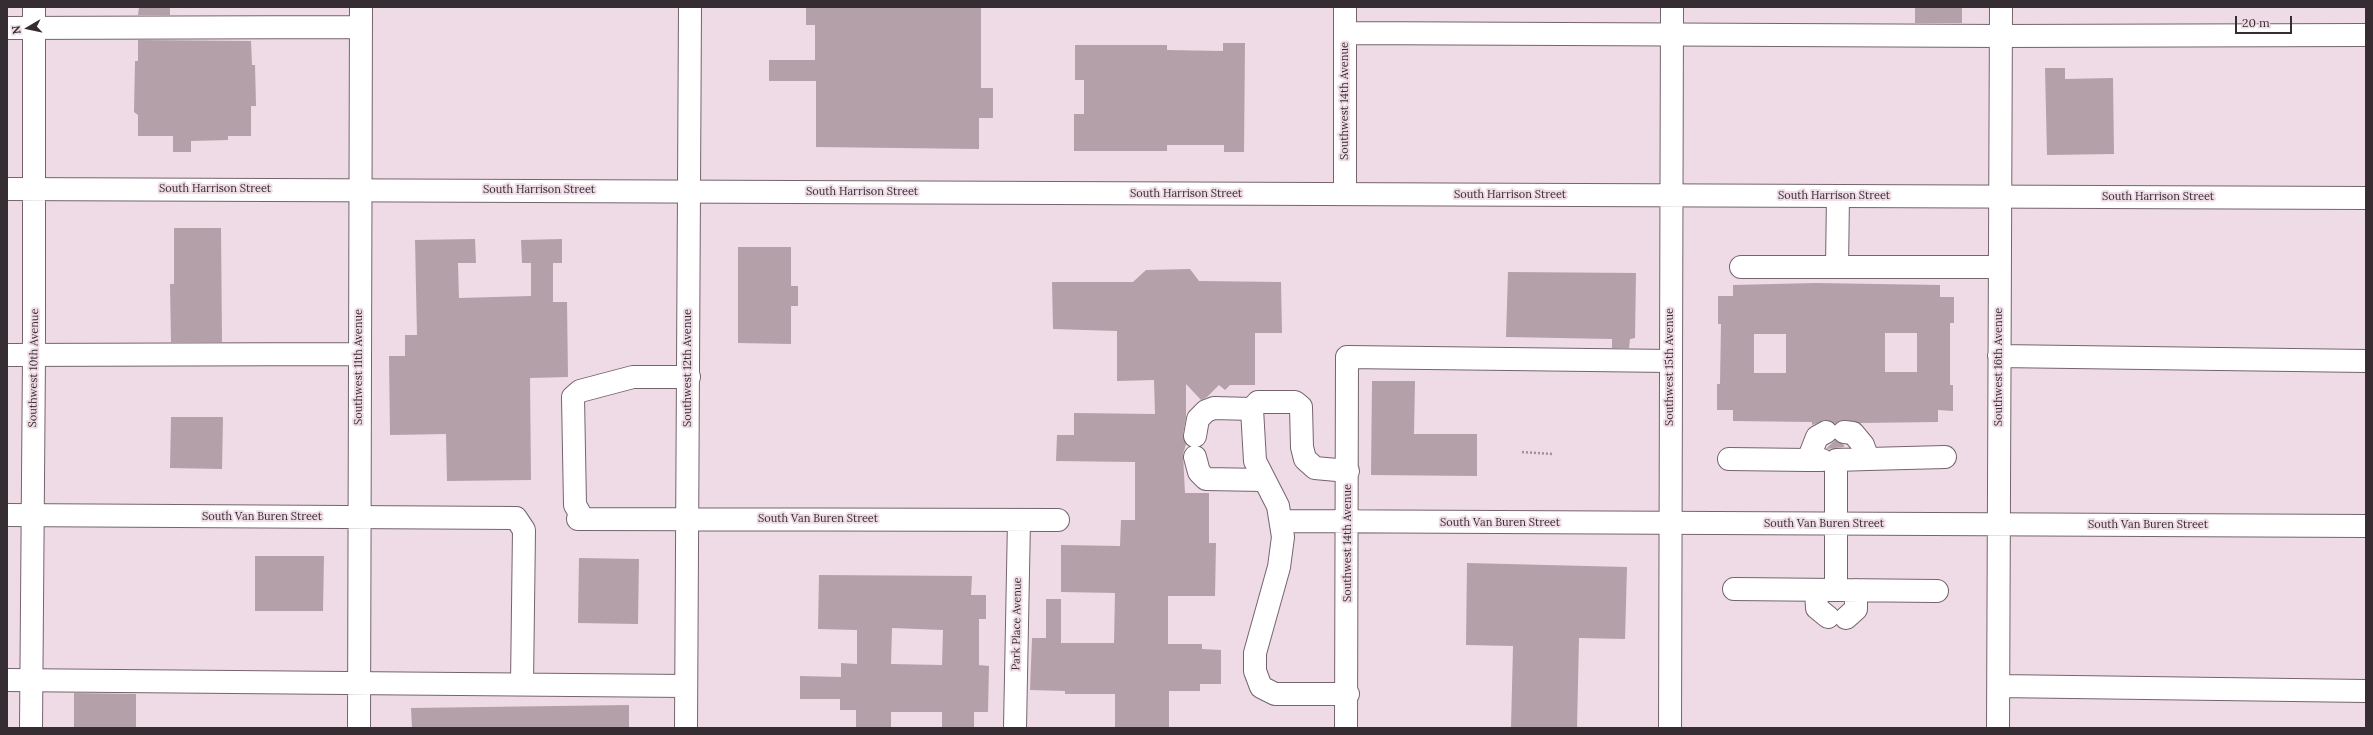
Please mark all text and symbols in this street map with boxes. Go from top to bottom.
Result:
north arrow [8,8,48,48]
scale bar [2237,8,2294,34]
text: 20 m [2242,15,2270,30]
text: N [9,25,24,35]
street label: Southwest 14th Avenue [1338,42,1352,160]
street label: South Harrison Street [159,182,271,196]
street label: South Harrison Street [483,183,595,197]
street label: South Harrison Street [806,185,918,199]
street label: South Harrison Street [1130,187,1242,201]
street label: South Harrison Street [1454,188,1566,202]
street label: South Harrison Street [1778,189,1890,203]
street label: South Harrison Street [2102,190,2214,204]
street label: Southwest 10th Avenue [26,308,42,428]
street label: Southwest 15th Avenue [1663,308,1677,426]
street label: Southwest 16th Avenue [1992,308,2006,426]
street label: Southwest 11th Avenue [352,309,366,425]
street label: Southwest 12th Avenue [681,309,695,427]
street label: Southwest 14th Avenue [1341,484,1355,602]
street label: South Van Buren Street [202,510,322,524]
street label: South Van Buren Street [758,512,878,526]
street label: South Van Buren Street [1440,516,1560,530]
street label: South Van Buren Street [1764,517,1884,531]
street label: South Van Buren Street [2088,518,2208,532]
street label: Park Place Avenue [1010,577,1024,671]

